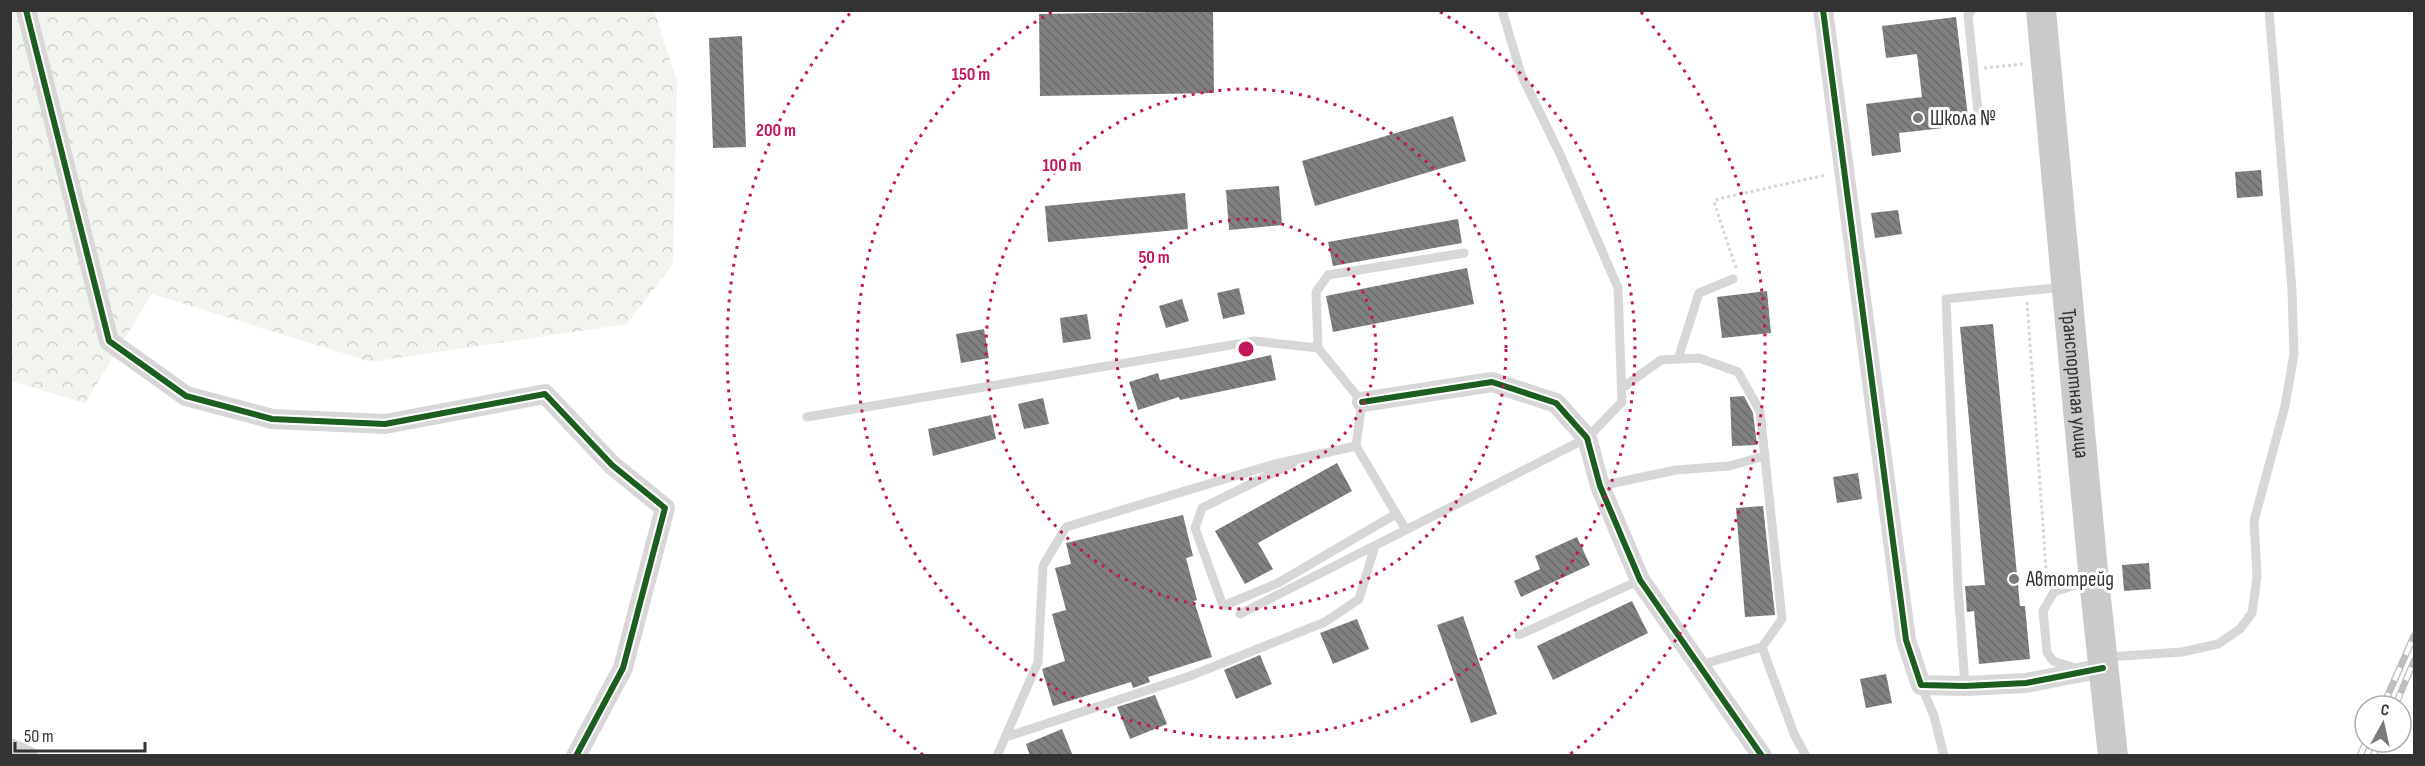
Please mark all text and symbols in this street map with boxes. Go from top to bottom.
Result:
text: 150 m [952,64,990,85]
place label: Школа № [1930,106,1996,131]
marker: Школа № [1911,111,1925,125]
text: 200 m [756,120,796,141]
text: 100 m [1043,155,1082,176]
text: 50 m [1138,247,1170,268]
street label: Транспортная улица [2056,307,2095,459]
centre of rings [1236,339,1256,359]
place label: Автотрейд [2025,567,2114,592]
marker: Автотрейд [2007,572,2021,586]
north arrow [2353,694,2413,754]
text: С [2379,701,2390,721]
scale bar [15,715,146,753]
text: 50 m [24,726,54,747]

